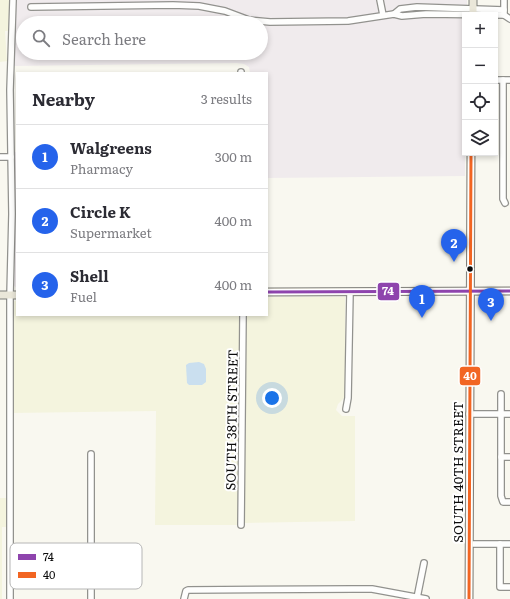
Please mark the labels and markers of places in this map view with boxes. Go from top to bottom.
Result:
pin: 2 [441,229,467,262]
unlabelled marker [465,264,475,274]
pin: 1 [409,285,435,318]
pin: 3 [478,288,504,321]

